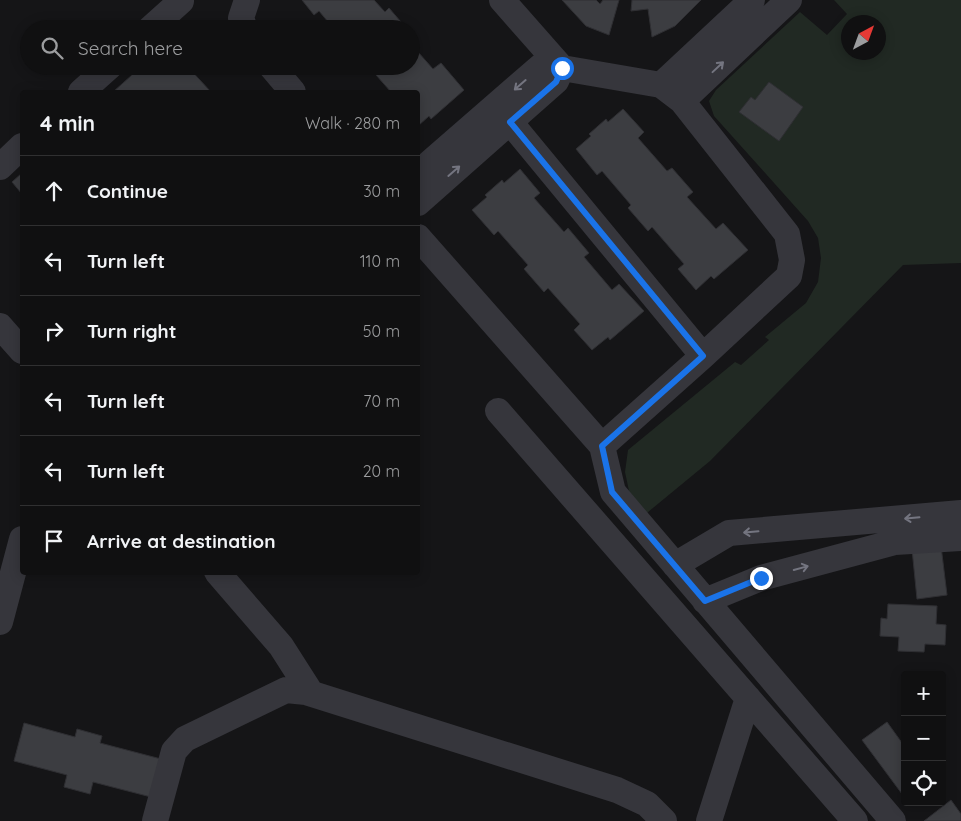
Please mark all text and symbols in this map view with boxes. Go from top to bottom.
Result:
north arrow [841,15,886,60]
search box [20,20,420,75]
icon: search [38,34,66,62]
text: Search here [78,36,183,60]
route start [551,57,574,80]
one-way arrow [711,62,724,73]
one-way arrow [514,79,527,90]
text: 4 min [40,110,95,136]
text: Walk · 280 m [305,113,400,133]
one-way arrow [448,165,461,177]
icon: ahead [40,177,68,205]
text: Continue [87,179,168,203]
text: 30 m [363,181,400,201]
icon: left [40,247,68,275]
text: Turn left [87,249,165,273]
text: 110 m [360,251,400,271]
icon: right [40,317,68,345]
text: Turn right [87,319,176,343]
text: 50 m [363,321,400,341]
icon: left [40,387,68,415]
text: Turn left [87,389,165,413]
text: 70 m [363,391,400,411]
icon: left [40,457,68,485]
text: Turn left [87,459,165,483]
text: 20 m [363,461,400,481]
one-way arrow [905,513,921,522]
icon: arrive [40,527,68,555]
one-way arrow [743,527,759,536]
text: Arrive at destination [87,529,276,553]
one-way arrow [792,562,808,572]
route end [750,567,773,590]
map controls [901,671,946,806]
button: + [901,671,946,716]
button: − [901,716,946,761]
button: locate [901,761,946,806]

